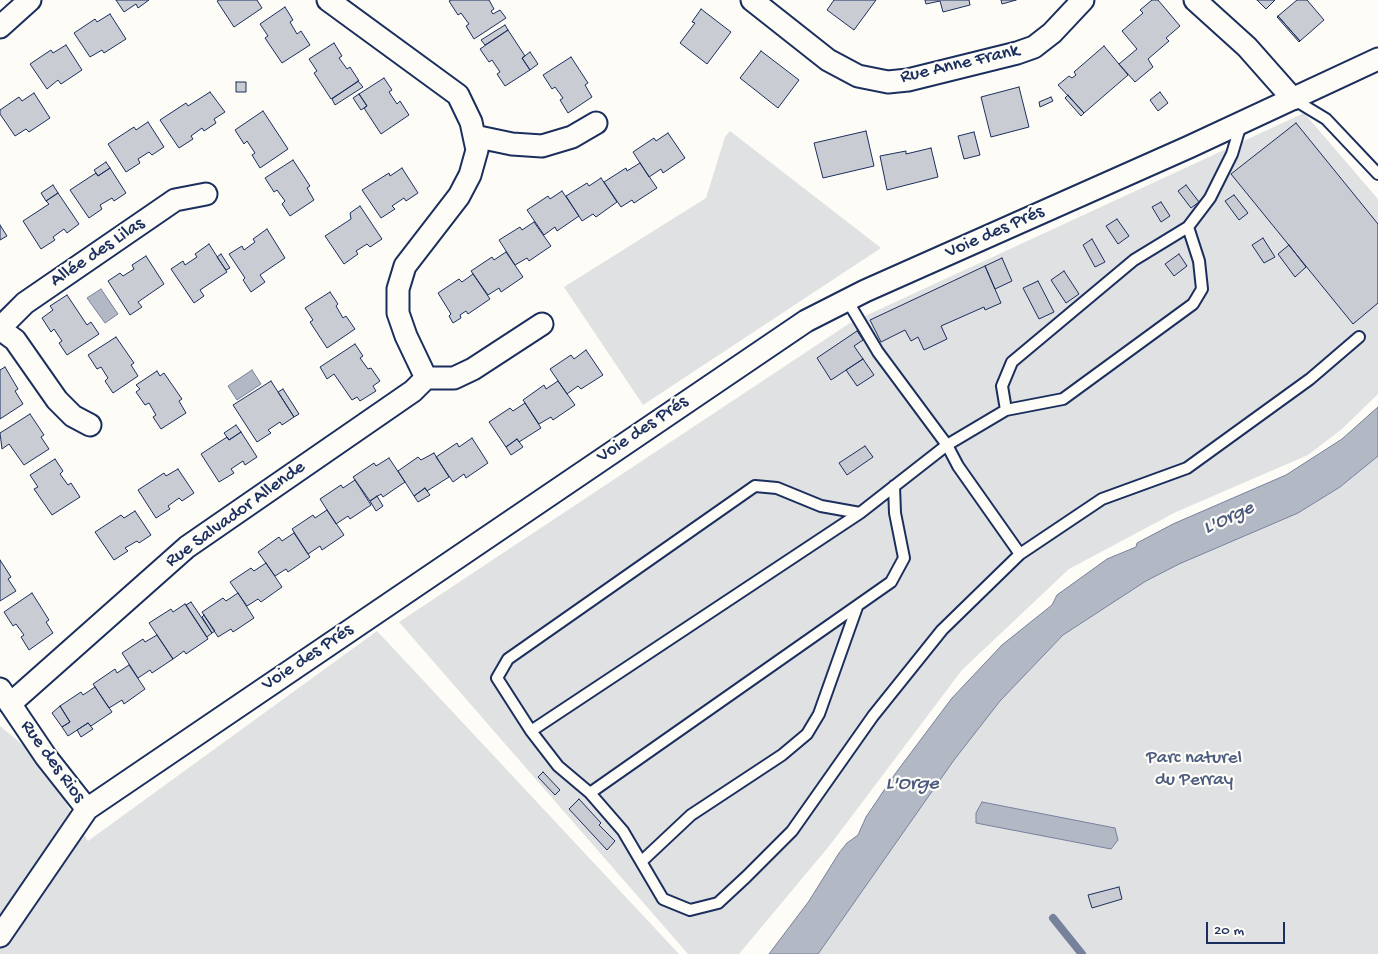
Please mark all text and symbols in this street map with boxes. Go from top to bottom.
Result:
street label: Rue Anne Frank [898,40,1022,90]
street label: Voie des Prés [942,201,1048,265]
street label: Allée des Lilas [46,213,150,293]
street label: Voie des Prés [593,391,693,469]
street label: Rue Salvador Allende [162,457,310,573]
water label: L'Orge [1200,497,1258,541]
street label: Voie des Prés [258,619,358,697]
street label: Rue des Rios [14,716,90,808]
park label: Parc naturel du Perray [1146,748,1242,792]
water label: L'Orge [885,773,939,797]
scale bar [1208,912,1287,944]
text: 20 m [1214,922,1244,940]

